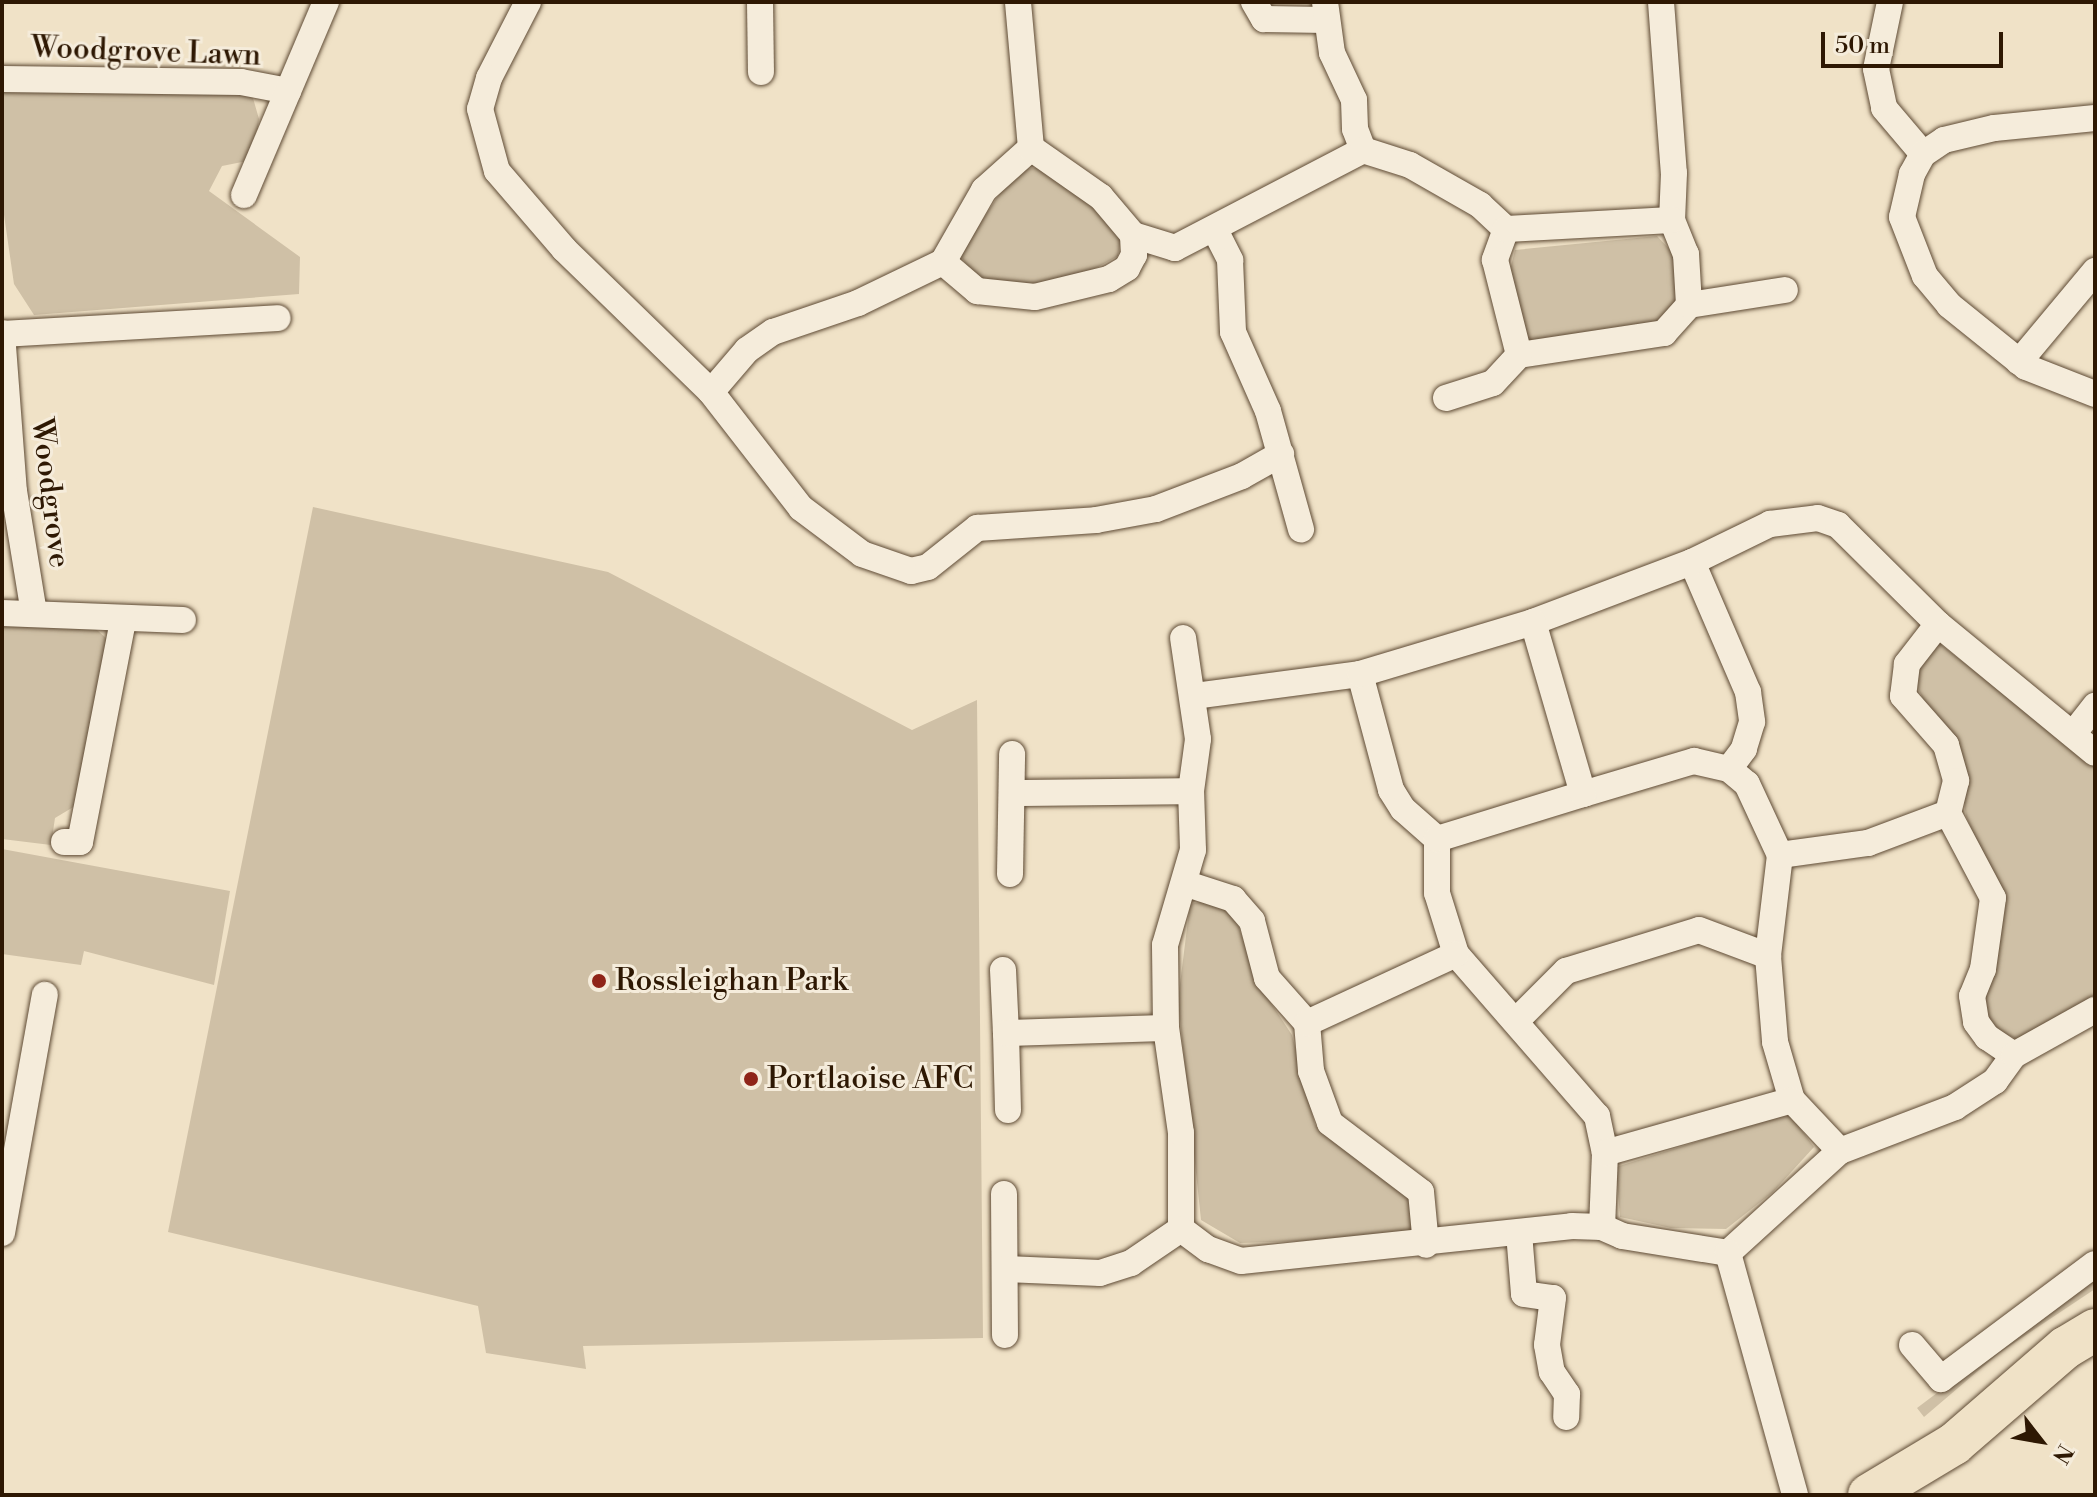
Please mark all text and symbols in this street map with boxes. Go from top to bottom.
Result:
scale bar [1825,16,2007,66]
street label: Woodgrove Lawn [30,30,262,74]
text: 50 m [1835,31,1890,61]
street label: Woodgrove [23,416,77,570]
place label: Rossleighan Park [615,963,848,999]
marker: Rossleighan Park [590,972,608,990]
place label: Portlaoise AFC [767,1061,973,1097]
marker: Portlaoise AFC [742,1070,760,1088]
north arrow [2001,1401,2081,1481]
text: N [2046,1439,2078,1468]

